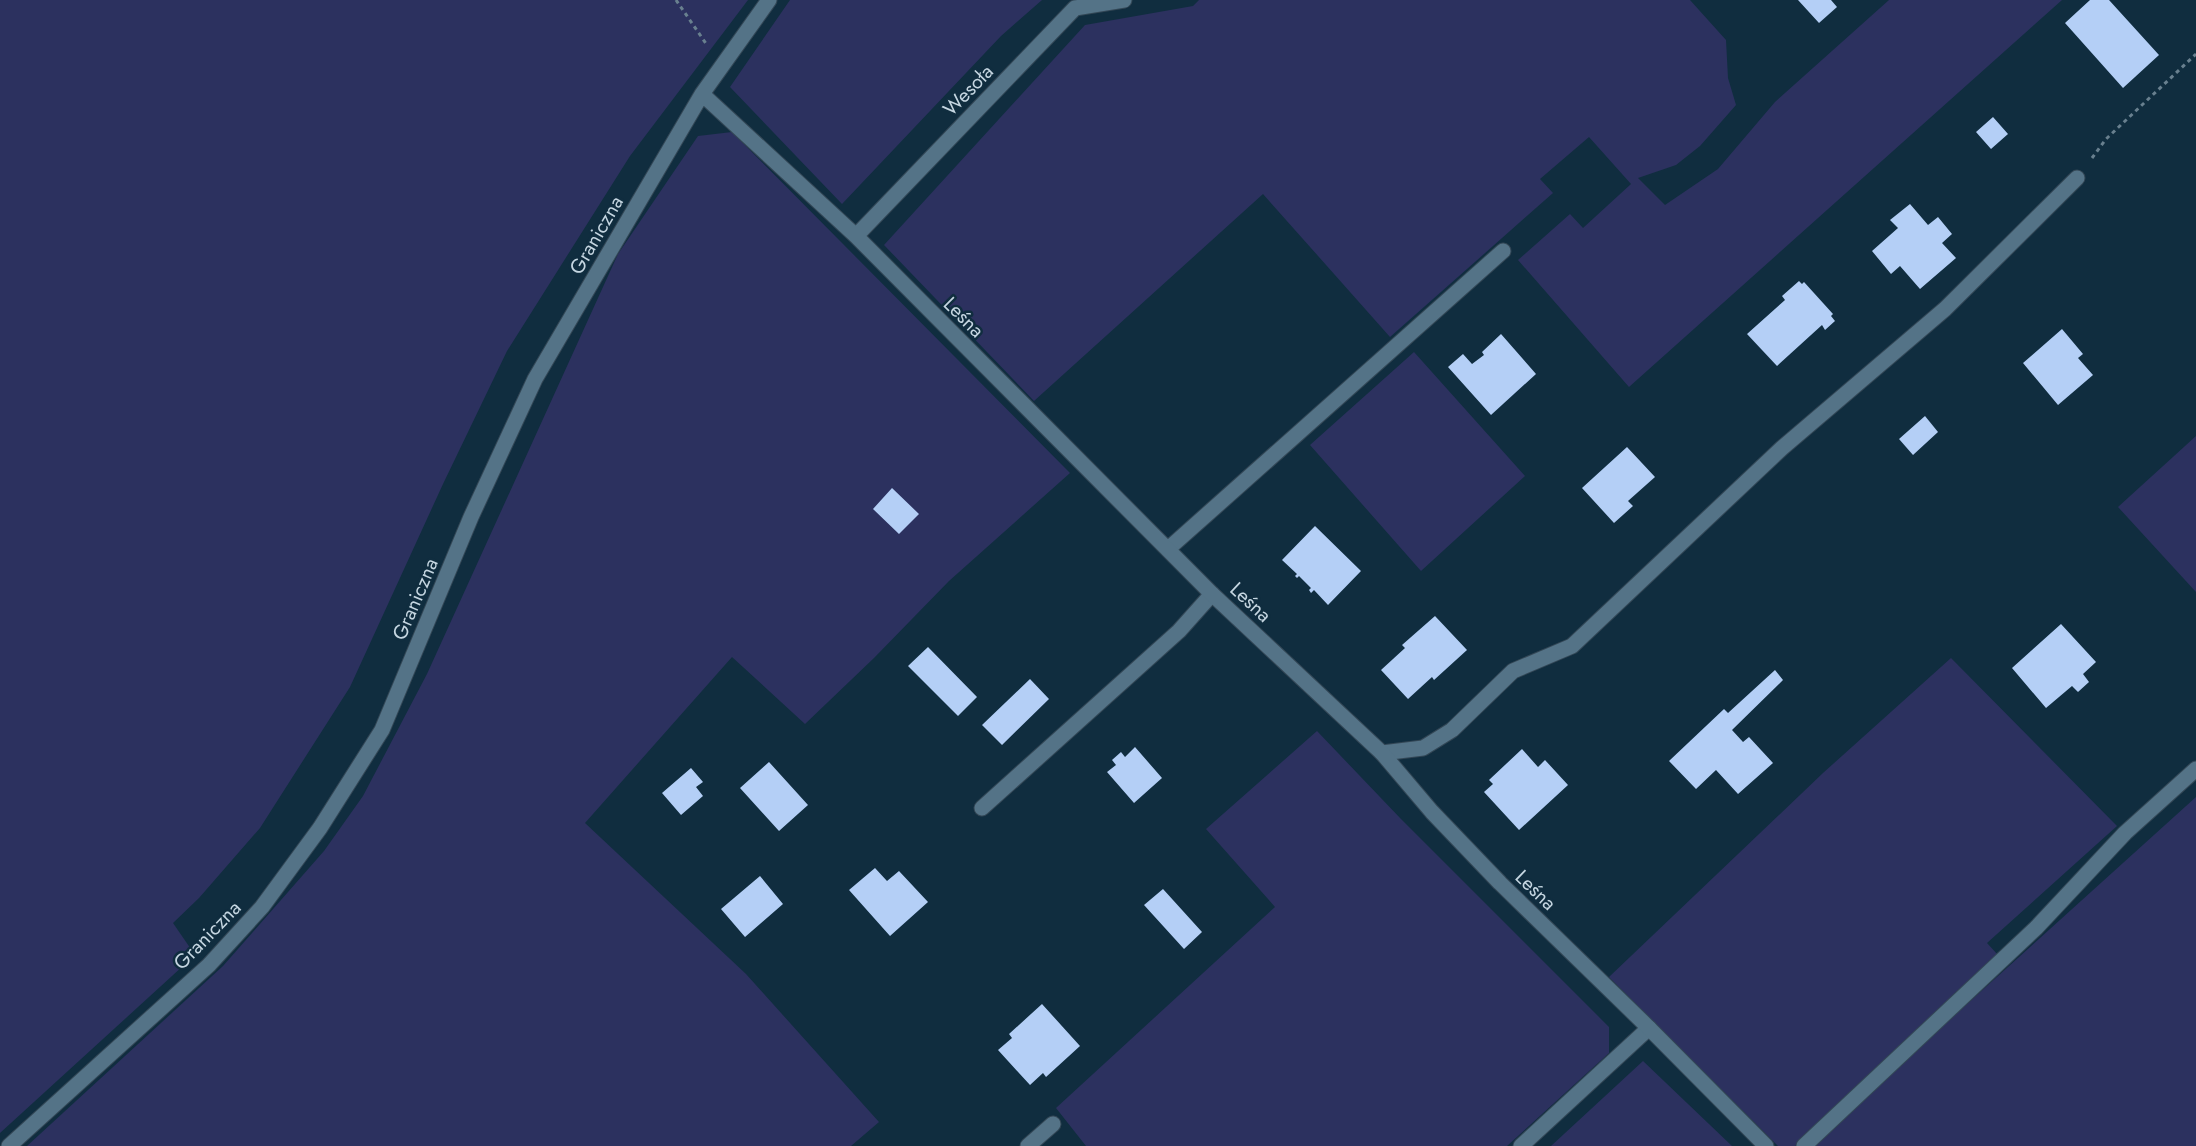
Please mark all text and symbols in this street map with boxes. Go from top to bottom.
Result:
street label: Wesoła [936,58,1000,123]
street label: Graniczna [562,191,631,280]
street label: Leśna [937,290,991,344]
street label: Graniczna [385,554,446,645]
street label: Leśna [1223,576,1278,629]
street label: Leśna [1509,863,1563,917]
street label: Graniczna [167,894,248,977]

